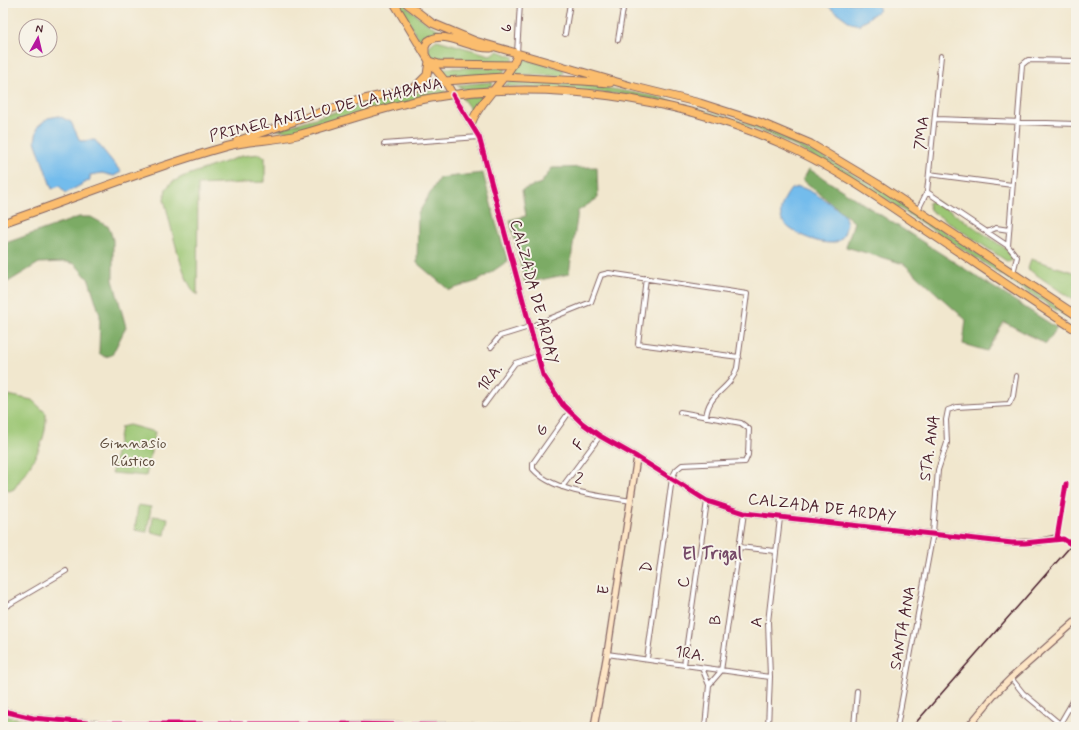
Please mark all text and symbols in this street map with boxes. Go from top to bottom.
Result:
north arrow [18,18,58,58]
text: N [35,22,44,37]
street label: 6 [496,24,518,32]
street label: PRIMER ANILLO DE LA HABANA [207,73,445,147]
street label: 7MA [909,115,935,151]
street label: CALZADA DE ARDAY [505,217,563,367]
street label: 1RA. [473,360,507,396]
street label: STA. ANA [915,414,945,482]
street label: G [530,420,554,440]
park label: Gimnasio Rústico [99,433,167,472]
street label: F [568,435,590,455]
street label: 2 [573,468,585,490]
street label: CALZADA DE ARDAY [747,488,897,528]
district label: El Trigal [682,543,742,566]
street label: D [636,560,658,574]
street label: C [673,575,695,589]
street label: E [593,584,615,596]
street label: SANTA ANA [885,584,921,672]
street label: B [705,614,727,626]
street label: A [746,616,768,628]
street label: 1RA. [673,641,707,667]

